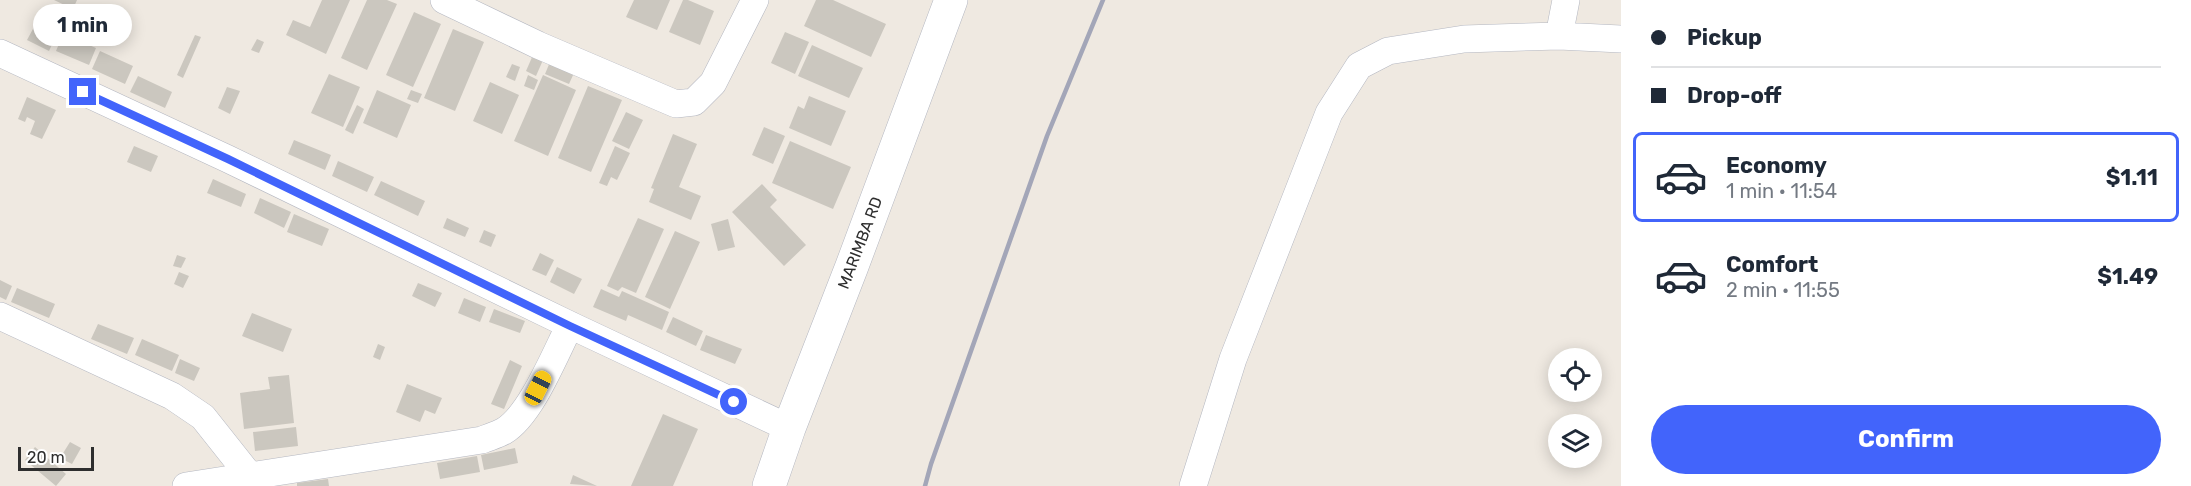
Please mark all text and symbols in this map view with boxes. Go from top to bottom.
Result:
callout: 1 min [34,5,132,47]
text: 1 min [57,13,108,37]
text: Pickup [1687,24,1762,51]
route end [69,78,96,105]
text: Drop-off [1687,82,1782,109]
icon: car [1654,150,1708,204]
text: Economy [1726,152,1827,179]
text: $1.11 [2106,164,2158,191]
text: 1 min · 11:54 [1726,179,1837,203]
street label: MARIMBA RD [834,194,886,292]
icon: car [1654,249,1708,303]
text: Comfort [1726,251,1818,278]
text: $1.49 [2097,263,2158,290]
text: 2 min · 11:55 [1726,278,1840,302]
map controls [1548,348,1602,468]
button: locate [1548,348,1602,402]
car [522,368,554,408]
route start [720,388,747,415]
button: Confirm [1651,405,2161,474]
button: layers [1548,414,1602,468]
scale bar [18,444,94,472]
text: 20 m [27,448,65,467]

